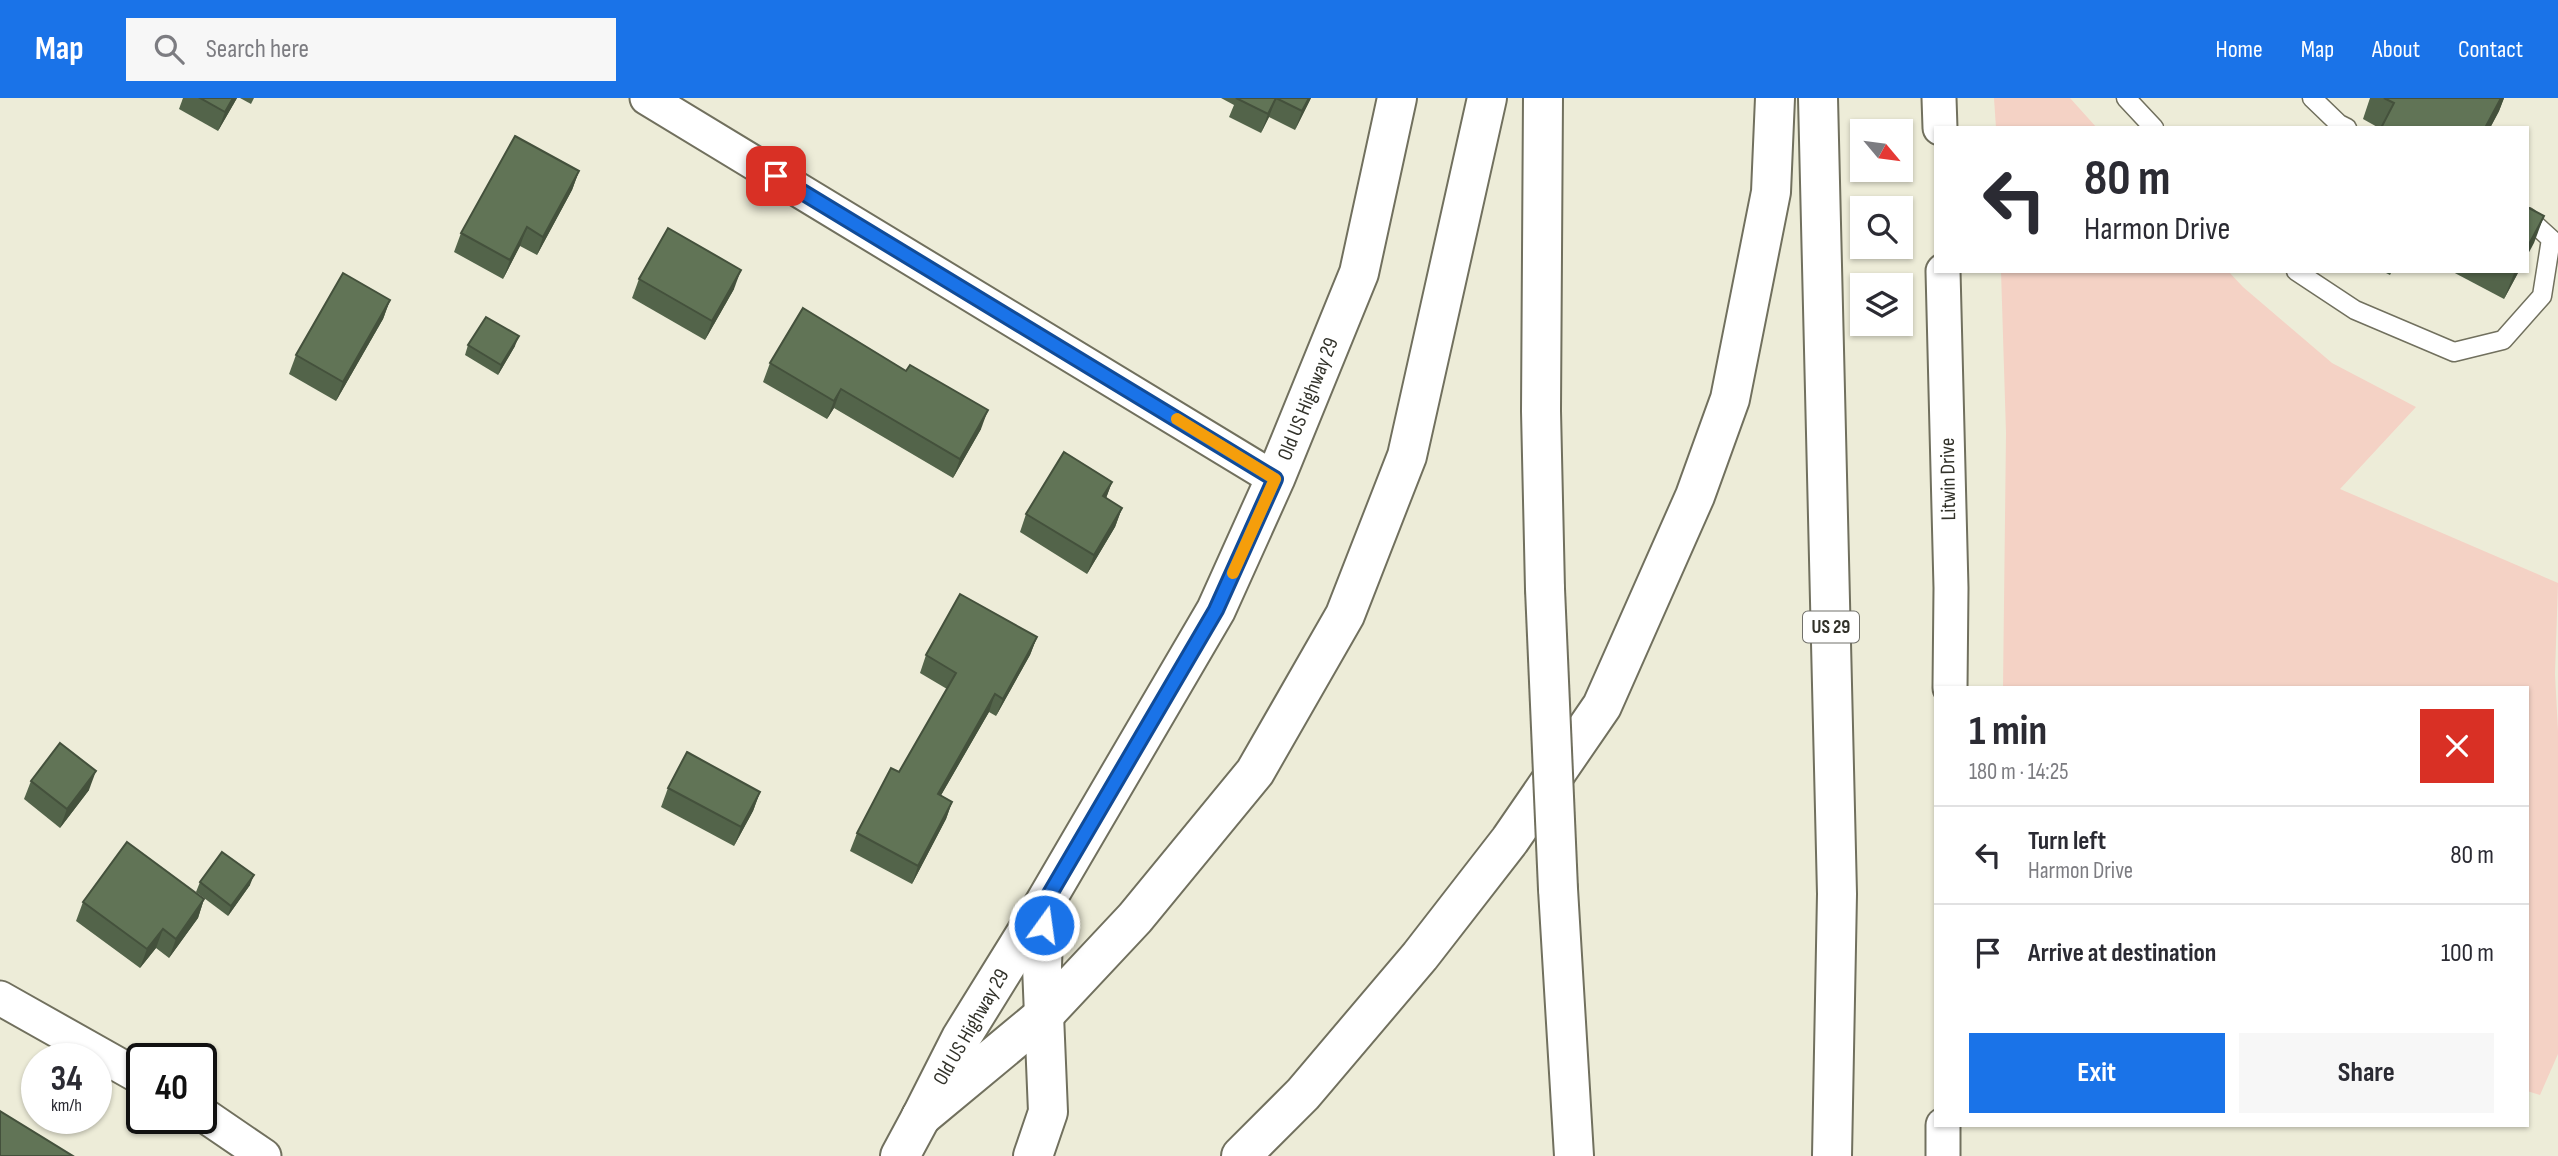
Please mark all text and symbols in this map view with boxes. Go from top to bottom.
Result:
search box [126,18,616,81]
text: Map [35,29,84,69]
icon: search [150,30,188,68]
text: Search here [206,34,309,65]
text: Home [2215,35,2263,64]
text: Map [2301,35,2334,64]
text: About [2372,35,2420,64]
text: Contact [2458,35,2523,64]
north arrow [1850,119,1913,182]
map controls [1850,119,1913,336]
pin [746,146,806,206]
text: 80 m [2084,150,2171,209]
icon: left [1969,154,2060,245]
icon: arrive [757,157,795,195]
button: search [1850,196,1913,259]
text: Harmon Drive [2084,210,2230,249]
button: layers [1850,273,1913,336]
street label: Old US Highway 29 [1272,334,1344,464]
street label: Litwin Drive [1935,437,1961,521]
road number: US 29 [1803,612,1859,642]
text: 1 min [1969,706,2047,757]
button: close [2420,709,2494,783]
text: 180 m · 14:25 [1969,758,2068,786]
text: Turn left [2028,826,2106,857]
icon: left [1969,836,2007,874]
text: 80 m [2450,840,2494,871]
text: Harmon Drive [2028,857,2133,885]
position arrow [1007,888,1081,962]
icon: arrive [1969,934,2007,972]
text: Arrive at destination [2028,938,2216,969]
text: 100 m [2441,938,2494,969]
street label: Old US Highway 29 [928,965,1014,1089]
button: Exit [1969,1033,2225,1113]
button: Share [2239,1033,2494,1113]
speed limit sign: 40 [126,1043,217,1134]
text: 34 [51,1058,83,1101]
text: km/h [51,1095,82,1116]

